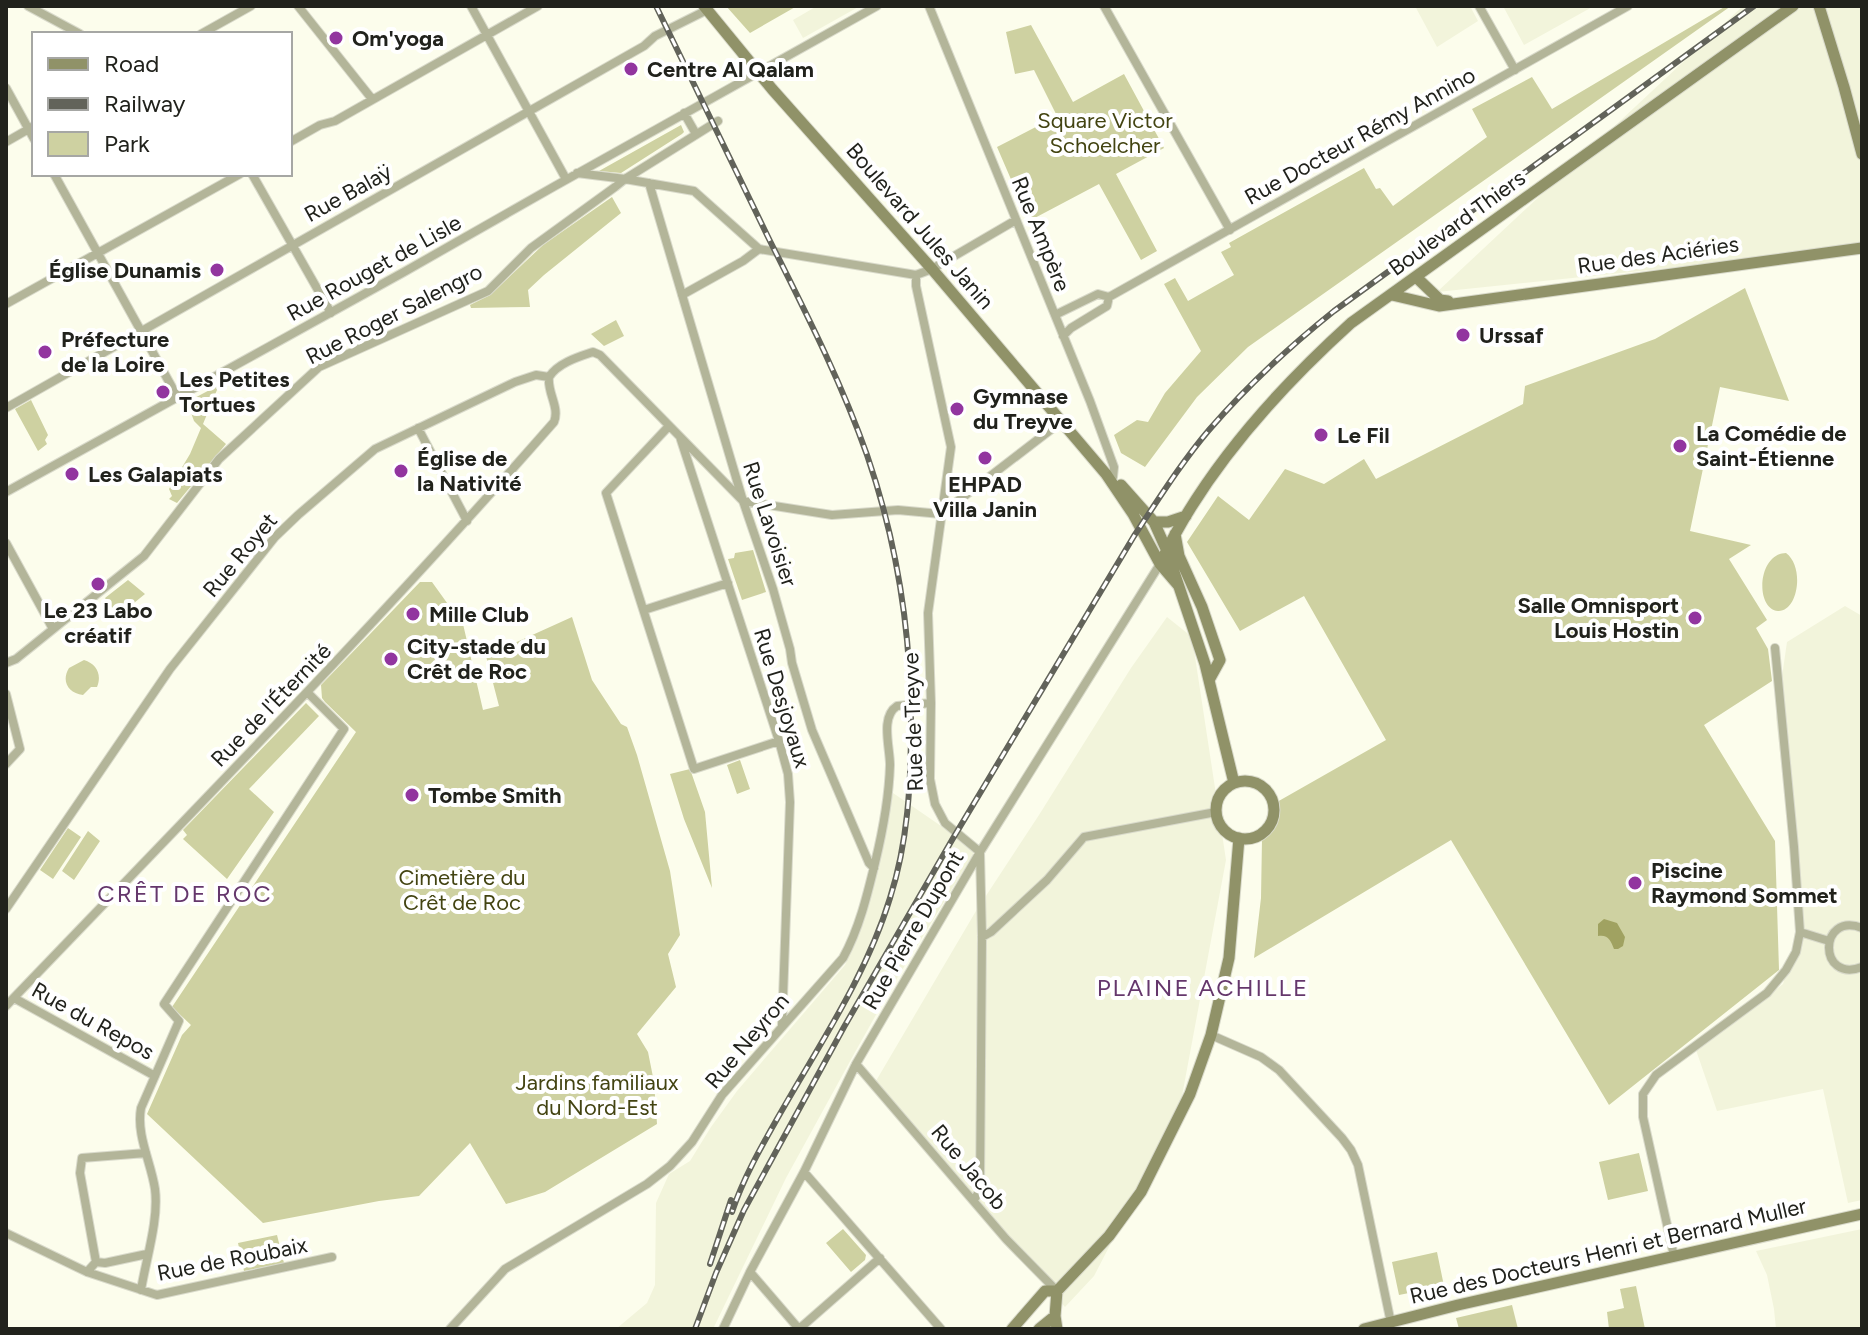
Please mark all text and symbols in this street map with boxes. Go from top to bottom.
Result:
place label: Om'yoga [352,25,444,52]
marker: Om'yoga [327,29,345,47]
legend [32,32,292,176]
text: Road [104,49,159,78]
place label: Centre Al Qalam [647,56,814,83]
marker: Centre Al Qalam [622,60,640,78]
street label: Rue Docteur Rémy Annino [1240,61,1480,211]
text: Railway [104,89,186,118]
park label: Square Victor Schoelcher [1037,107,1173,159]
text: Park [104,129,150,158]
street label: Boulevard Jules Janin [840,137,1000,315]
street label: Rue Balaÿ [300,158,397,228]
street label: Boulevard Thiers [1383,164,1531,282]
street label: Rue Ampère [1006,173,1076,295]
street label: Rue Rouget de Lisle [282,209,466,327]
street label: Rue des Aciéries [1576,230,1740,280]
place label: Église Dunamis [49,257,201,284]
street label: Rue Roger Salengro [301,258,487,370]
marker: Église Dunamis [208,261,226,279]
place label: Urssaf [1479,322,1544,349]
place label: Préfecture de la Loire [61,326,169,378]
marker: Urssaf [1454,326,1472,344]
marker: Préfecture de la Loire [36,343,54,361]
place label: Les Petites Tortues [179,366,289,418]
marker: Les Petites Tortues [154,383,172,401]
place label: Gymnase du Treyve [973,383,1073,435]
marker: Gymnase du Treyve [948,400,966,418]
place label: La Comédie de Saint-Étienne [1696,420,1847,472]
place label: Le Fil [1337,422,1390,449]
marker: Le Fil [1312,426,1330,444]
marker: La Comédie de Saint-Étienne [1671,437,1689,455]
place label: Église de la Nativité [417,445,522,497]
marker: EHPAD Villa Janin [976,449,994,467]
street label: Rue Lavoisier [737,458,803,590]
place label: Les Galapiats [88,461,223,488]
marker: Église de la Nativité [392,462,410,480]
marker: Les Galapiats [63,465,81,483]
place label: EHPAD Villa Janin [933,471,1037,523]
street label: Rue Royet [197,507,283,603]
marker: Le 23 Labo créatif [89,575,107,593]
place label: Salle Omnisport Louis Hostin [1517,592,1679,644]
place label: Le 23 Labo créatif [44,597,153,649]
place label: Mille Club [429,601,529,628]
marker: Mille Club [404,605,422,623]
marker: Salle Omnisport Louis Hostin [1686,609,1704,627]
street label: Rue Desjoyaux [748,625,816,772]
place label: City-stade du Crêt de Roc [407,633,546,685]
street label: Rue de l'Éternité [205,638,337,772]
marker: City-stade du Crêt de Roc [382,650,400,668]
street label: Rue de Treyve [897,652,929,792]
place label: Tombe Smith [428,782,562,809]
marker: Tombe Smith [403,786,421,804]
street label: Rue Pierre Dupont [856,846,970,1014]
place label: Piscine Raymond Sommet [1651,857,1838,909]
park label: Cimetière du Crêt de Roc [398,864,526,916]
marker: Piscine Raymond Sommet [1626,874,1644,892]
district label: CRÊT DE ROC [97,879,273,908]
district label: PLAINE ACHILLE [1097,973,1309,1002]
street label: Rue du Repos [27,976,159,1066]
street label: Rue Neyron [699,988,795,1094]
park label: Jardins familiaux du Nord-Est [516,1069,679,1121]
street label: Rue Jacob [925,1119,1013,1215]
street label: Rue des Docteurs Henri et Bernard Muller [1407,1192,1810,1310]
street label: Rue de Roubaix [155,1231,310,1287]

